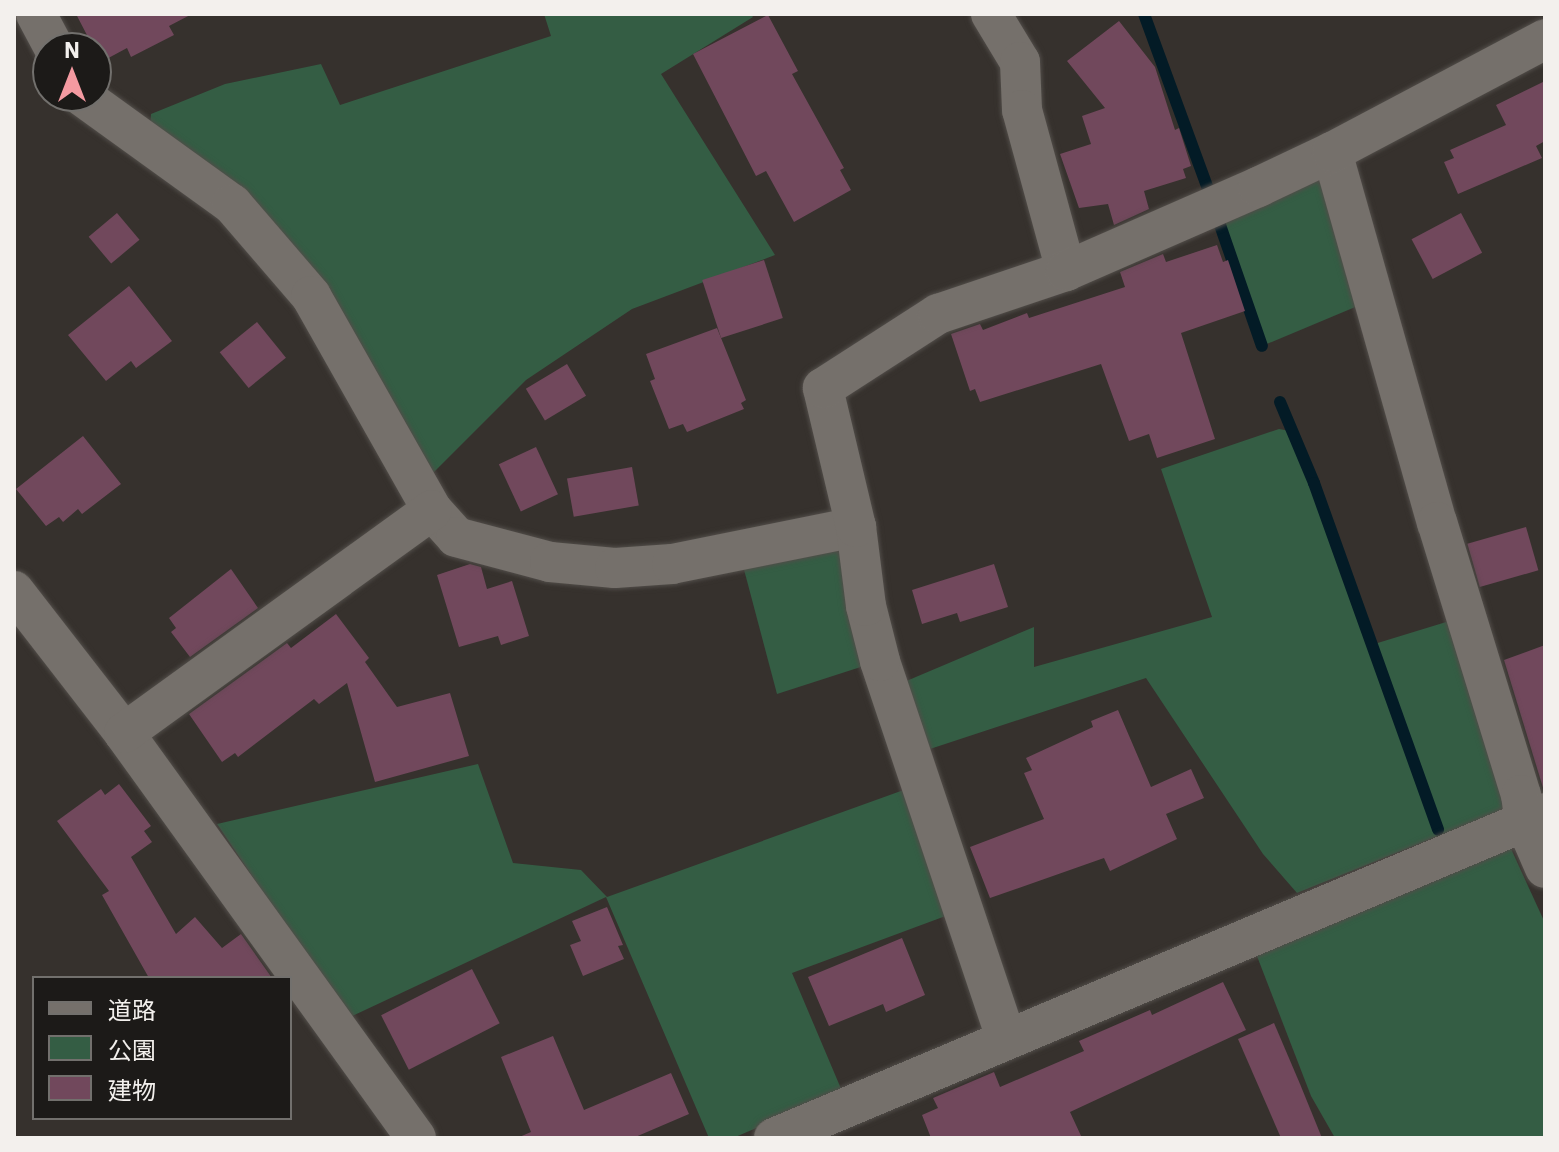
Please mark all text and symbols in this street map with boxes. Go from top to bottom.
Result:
north arrow [32,32,112,112]
text: N [64,35,80,64]
legend [32,976,292,1120]
text: 道路 [108,994,156,1026]
text: 公園 [108,1034,156,1066]
text: 建物 [108,1074,156,1106]

